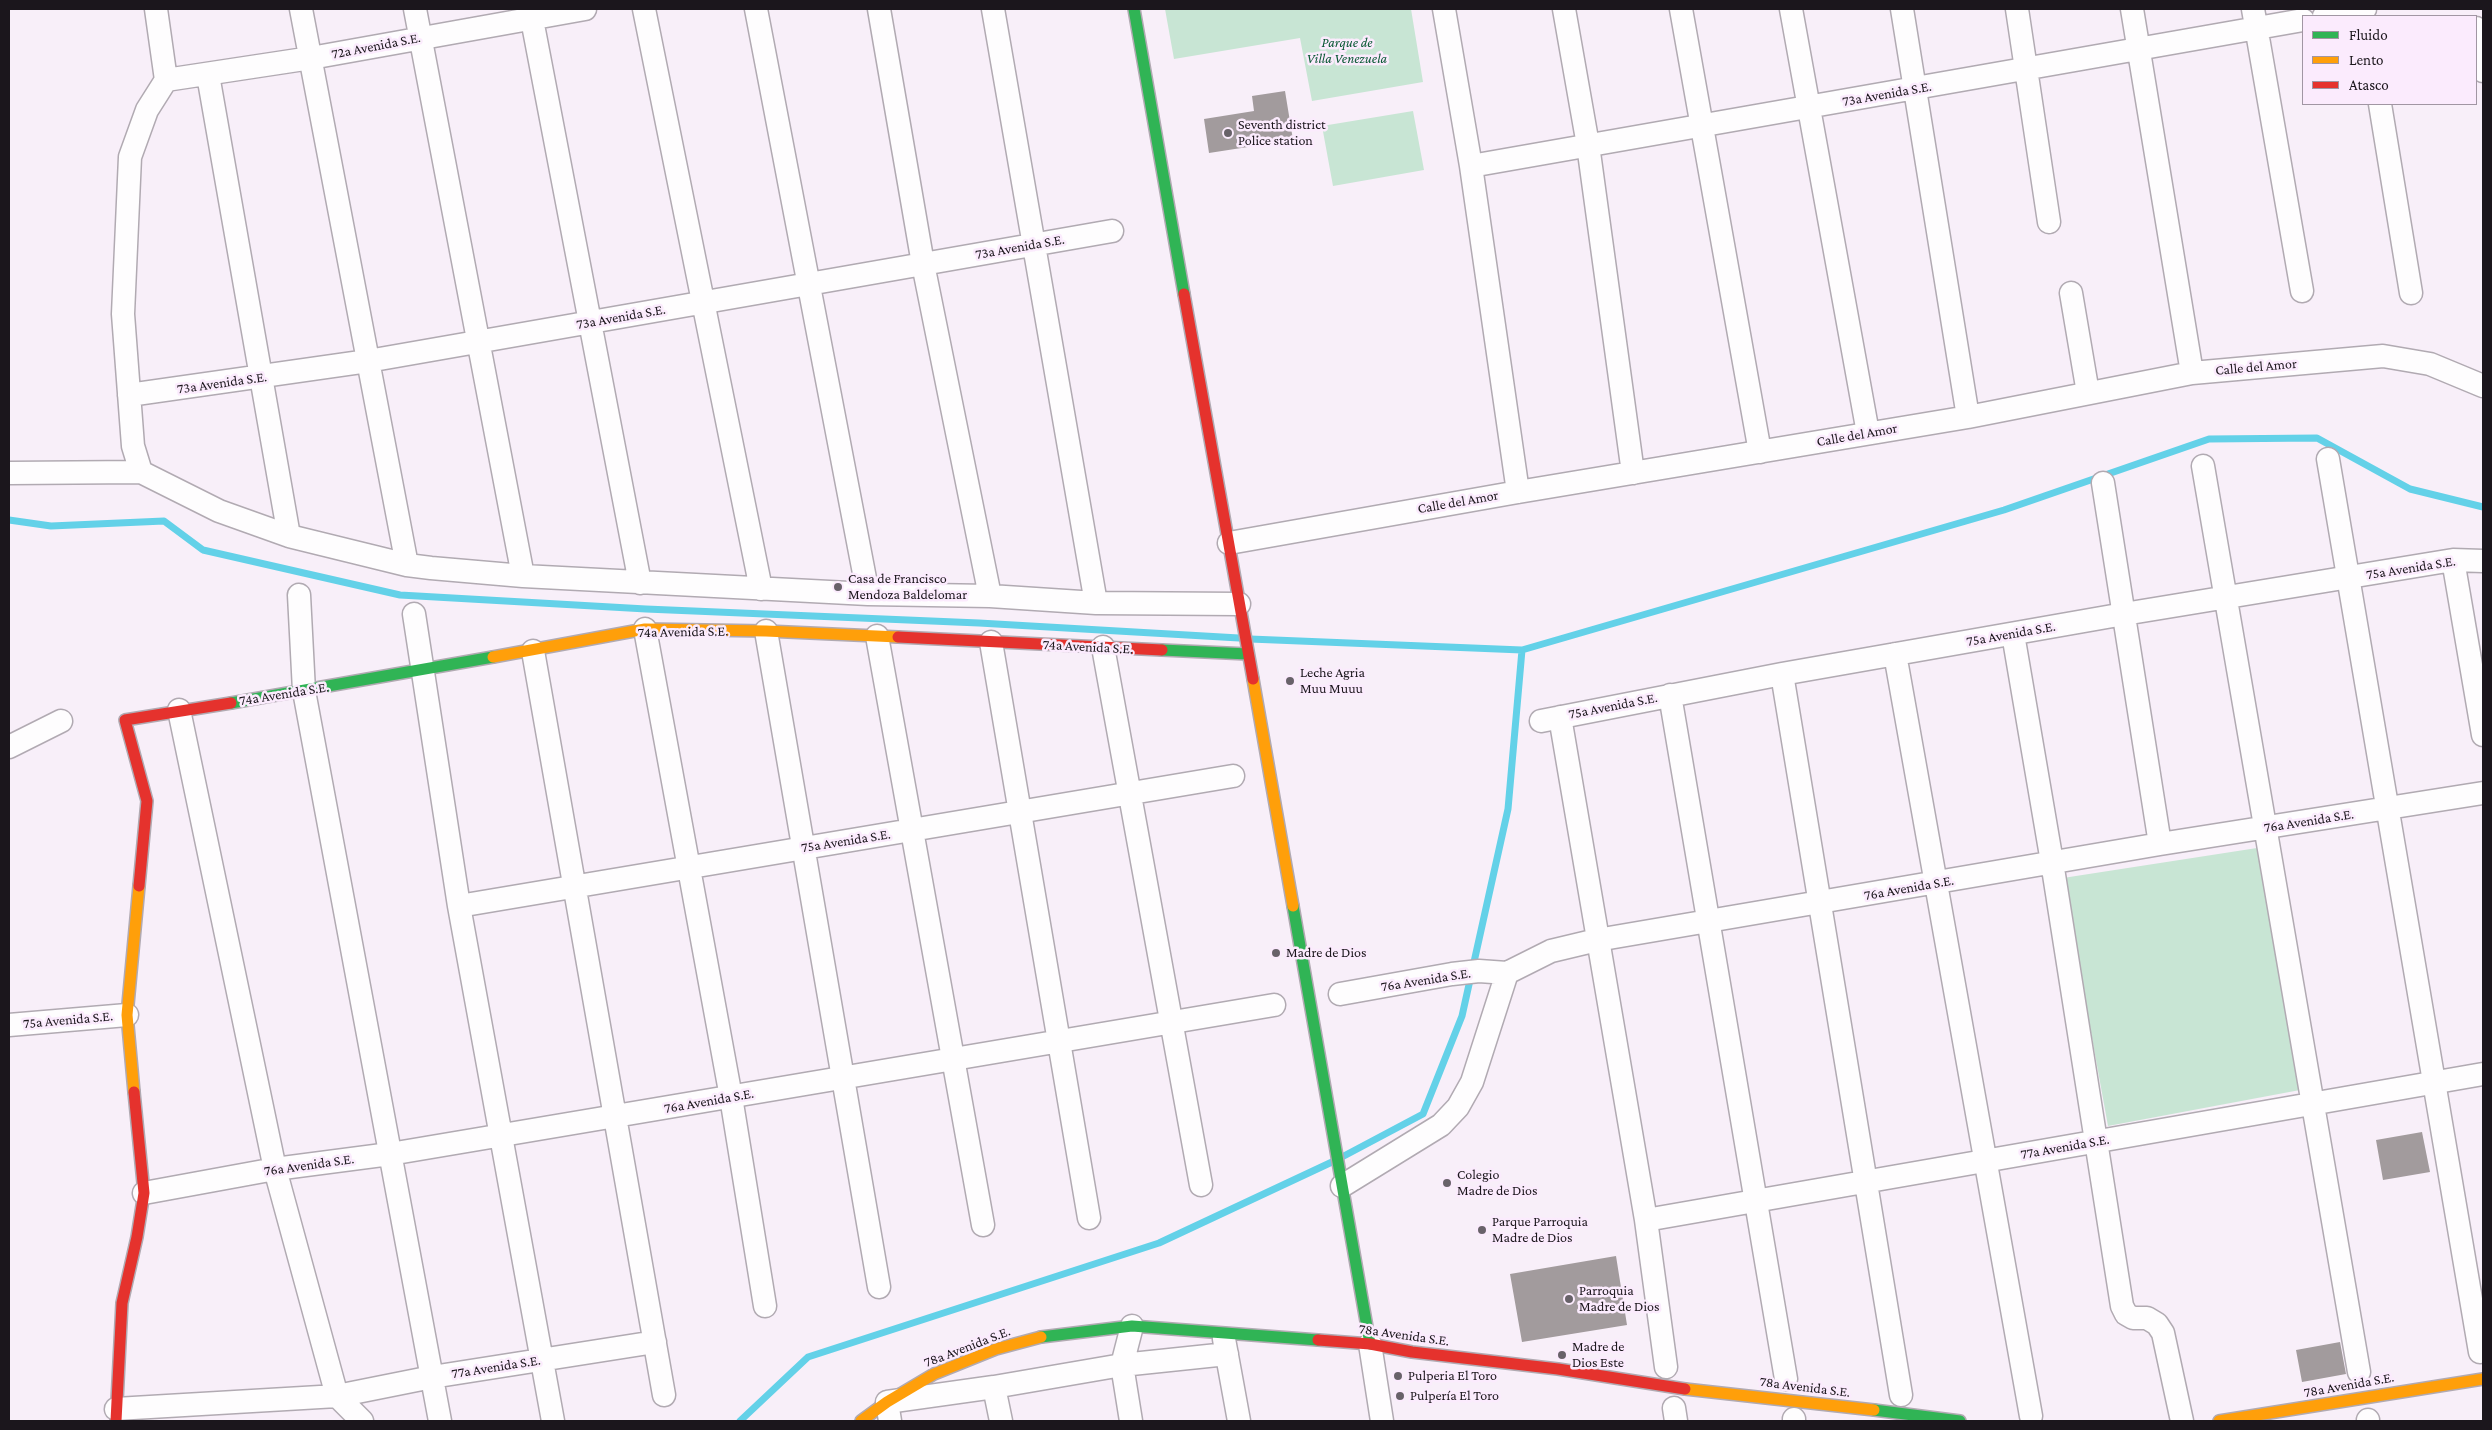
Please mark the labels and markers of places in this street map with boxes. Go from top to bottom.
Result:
place label: Seventh district Police station [1238,117,1326,150]
marker: Seventh district Police station [1222,127,1234,139]
place label: Casa de Francisco Mendoza Baldelomar [848,571,967,604]
marker: Casa de Francisco Mendoza Baldelomar [832,581,844,593]
place label: Leche Agria Muu Muuu [1300,665,1365,698]
marker: Leche Agria Muu Muuu [1284,675,1296,687]
place label: Madre de Dios [1286,945,1366,961]
marker: Madre de Dios [1270,947,1282,959]
place label: Colegio Madre de Dios [1457,1167,1538,1200]
marker: Colegio Madre de Dios [1441,1177,1453,1189]
place label: Parque Parroquia Madre de Dios [1492,1214,1588,1246]
marker: Parque Parroquia Madre de Dios [1476,1224,1488,1236]
place label: Parroquia Madre de Dios [1579,1283,1660,1315]
marker: Parroquia Madre de Dios [1563,1293,1575,1305]
place label: Madre de Dios Este [1572,1339,1624,1371]
marker: Madre de Dios Este [1556,1349,1568,1361]
place label: Pulperia El Toro [1408,1368,1497,1384]
marker: Pulperia El Toro [1392,1370,1404,1382]
place label: Pulpería El Toro [1410,1388,1499,1404]
marker: Pulpería El Toro [1394,1390,1406,1402]

